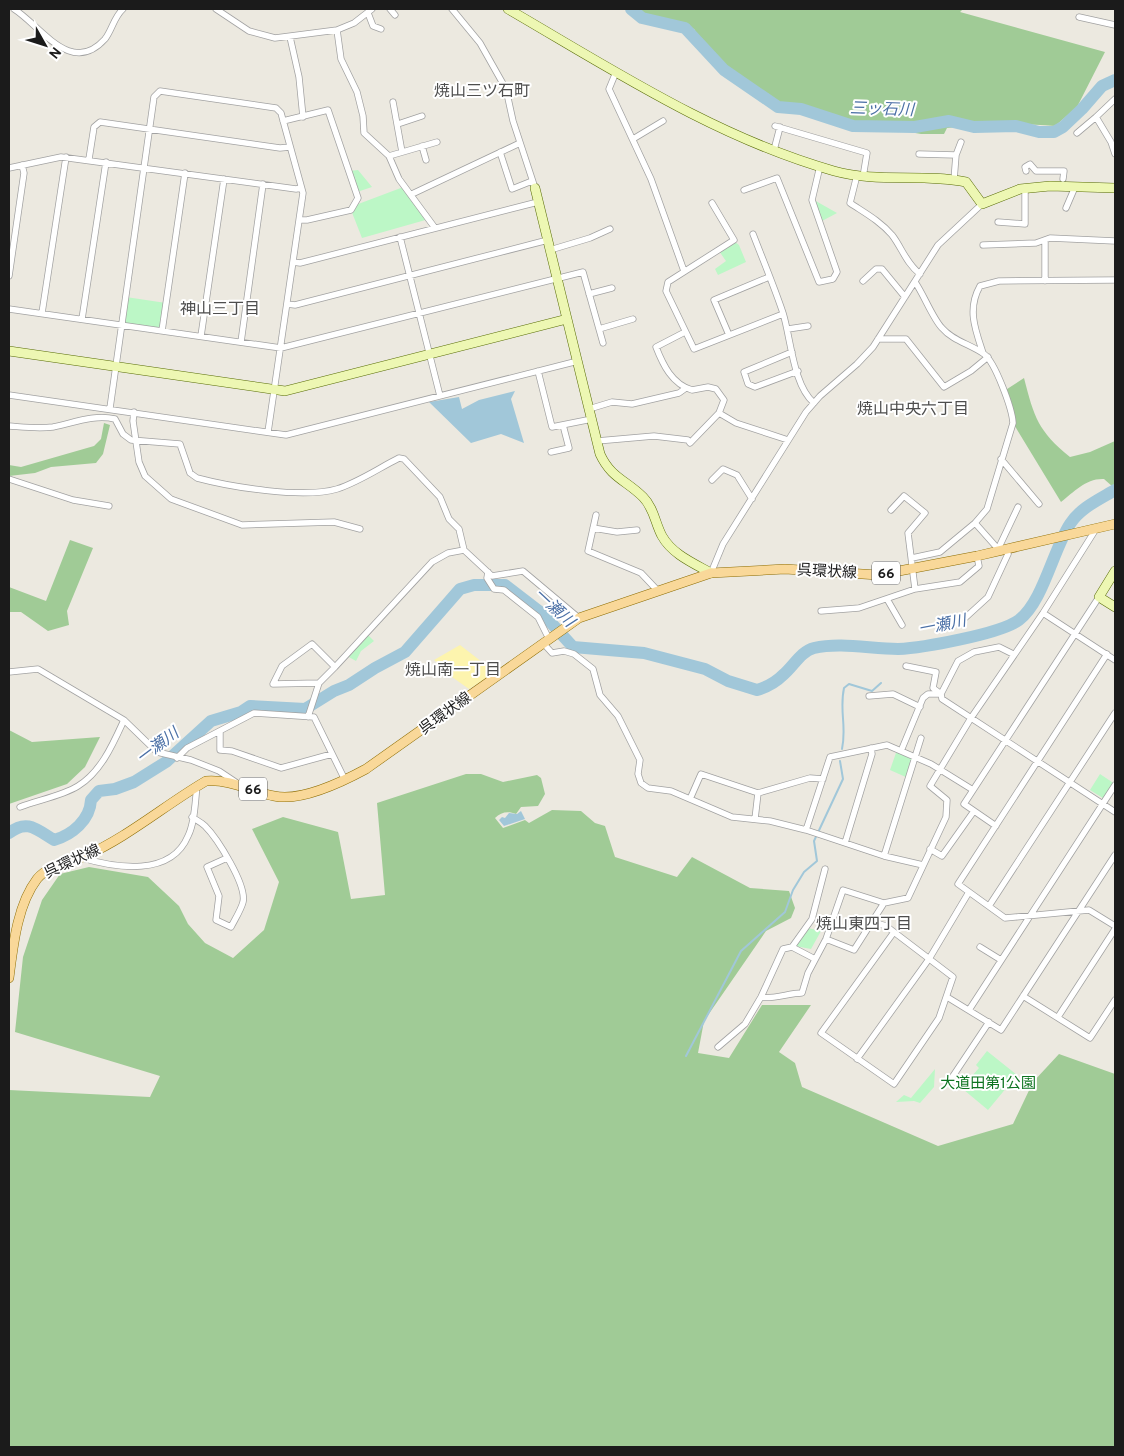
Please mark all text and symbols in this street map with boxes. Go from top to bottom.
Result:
north arrow [20,20,70,70]
text: N [44,43,64,61]
district label: 焼山三ツ石町 [434,82,530,102]
water label: 三ッ石川 [850,99,916,121]
district label: 神山三丁目 [180,300,260,320]
district label: 焼山中央六丁目 [857,400,969,420]
street label: 呉環状線 [796,560,857,584]
road number: 66 [872,562,900,584]
water label: 一瀬川 [529,585,579,634]
water label: 一瀬川 [917,611,970,640]
district label: 焼山南一丁目 [405,661,501,681]
street label: 呉環状線 [415,688,476,740]
water label: 一瀬川 [133,723,185,769]
road number: 66 [239,778,267,801]
street label: 呉環状線 [41,840,104,884]
district label: 焼山東四丁目 [816,915,912,935]
park label: 大道田第1公園 [940,1075,1036,1094]

